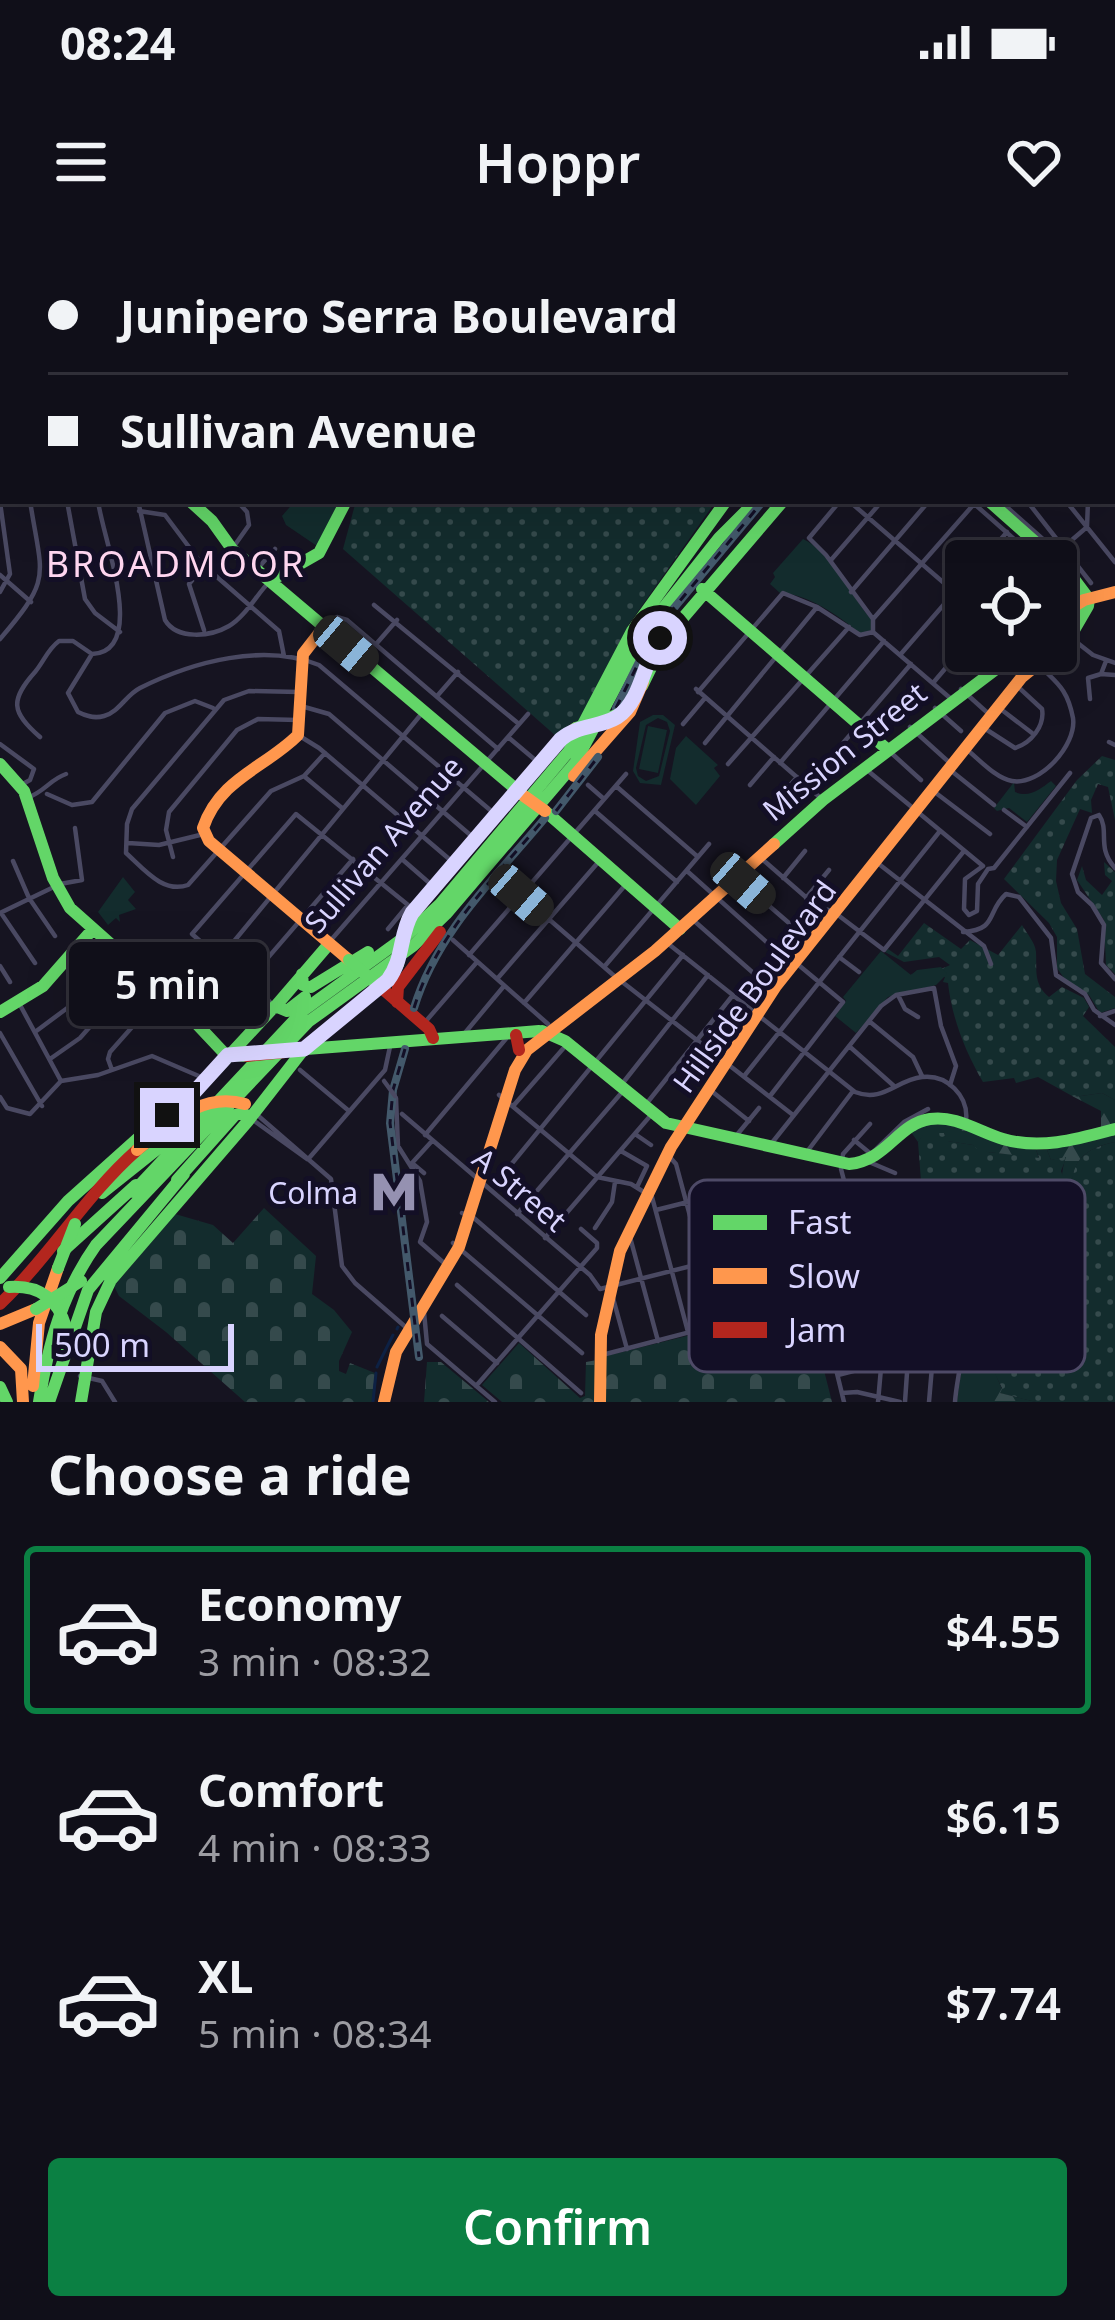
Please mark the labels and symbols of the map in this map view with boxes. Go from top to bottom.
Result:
district label: BROADMOOR [46,539,306,588]
car [307,609,385,683]
route start [633,611,687,665]
street label: Mission Street [754,672,935,830]
street label: Sullivan Avenue [295,747,471,941]
car [704,846,782,920]
car [482,858,560,932]
street label: Hillside Boulevard [663,871,845,1101]
callout: 5 min [68,941,266,1025]
route end [140,1088,194,1142]
street label: A Street [464,1138,576,1240]
metro station icon: Colma [369,1167,419,1217]
place label: Colma [268,1172,358,1213]
legend [689,1180,1085,1372]
text: Fast [788,1199,851,1244]
text: Slow [788,1253,860,1298]
text: Jam [785,1307,846,1352]
scale bar [36,1318,234,1371]

